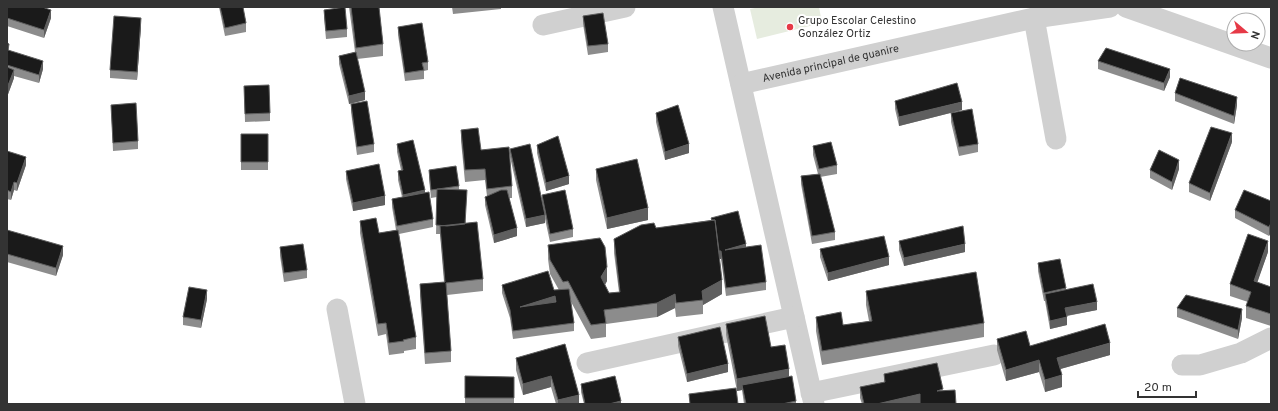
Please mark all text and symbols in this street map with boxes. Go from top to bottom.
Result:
north arrow [1226,12,1266,52]
place label: Grupo Escolar Celestino González Ortiz [798,14,916,41]
marker: Grupo Escolar Celestino González Ortiz [785,22,795,32]
text: N [1247,29,1262,41]
street label: Avenida principal de guanire [761,42,901,86]
scale bar [1138,373,1196,399]
text: 20 m [1144,380,1172,396]

